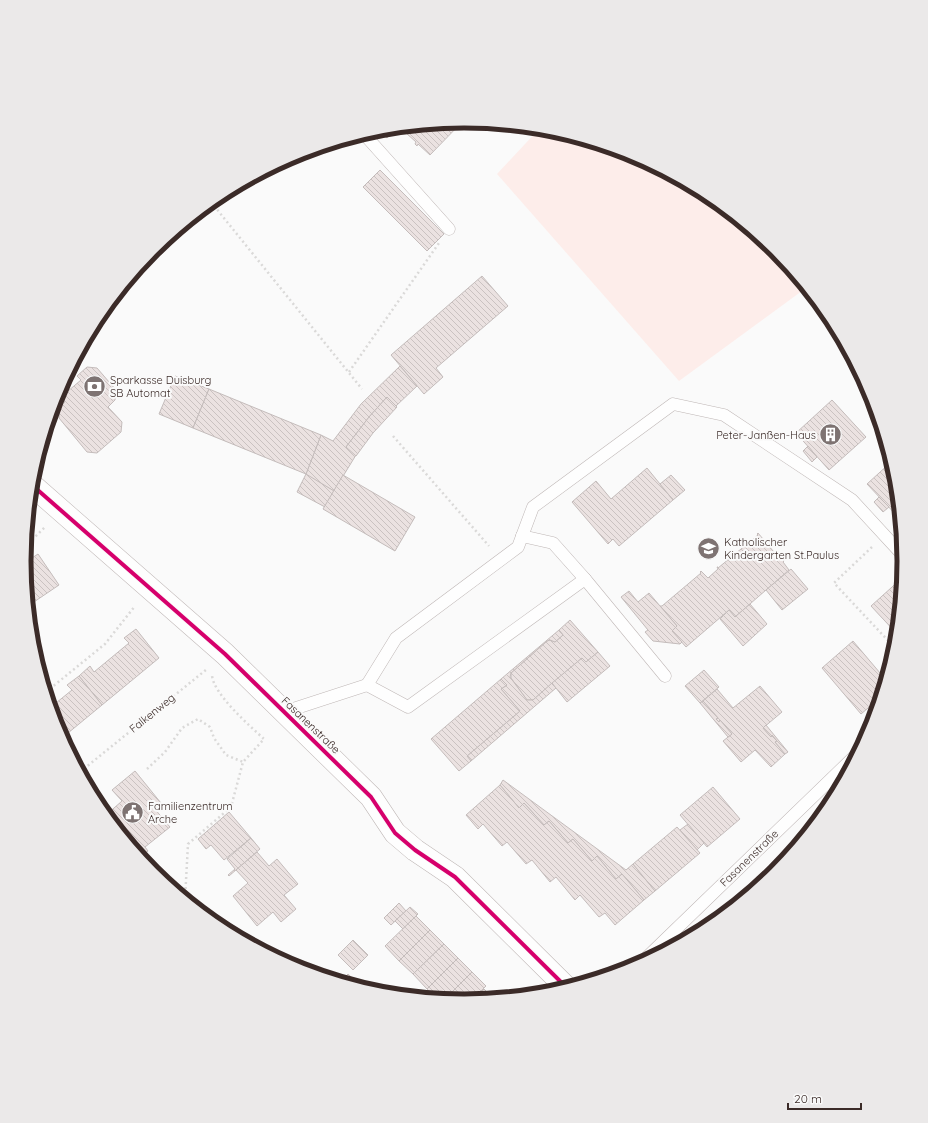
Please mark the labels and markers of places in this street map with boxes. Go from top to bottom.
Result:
bank icon: Sparkasse Duisburg SB Automat [81,373,107,399]
place label: Sparkasse Duisburg SB Automat [110,373,211,400]
building icon: Peter-Janßen-Haus [818,422,844,448]
place label: Peter-Janßen-Haus [716,428,816,442]
school or university icon: Katholischer Kindergarten St.Paulus [695,535,721,561]
place label: Katholischer Kindergarten St.Paulus [724,535,839,562]
public building icon: Familienzentrum Arche [120,799,146,825]
place label: Familienzentrum Arche [148,799,233,826]

